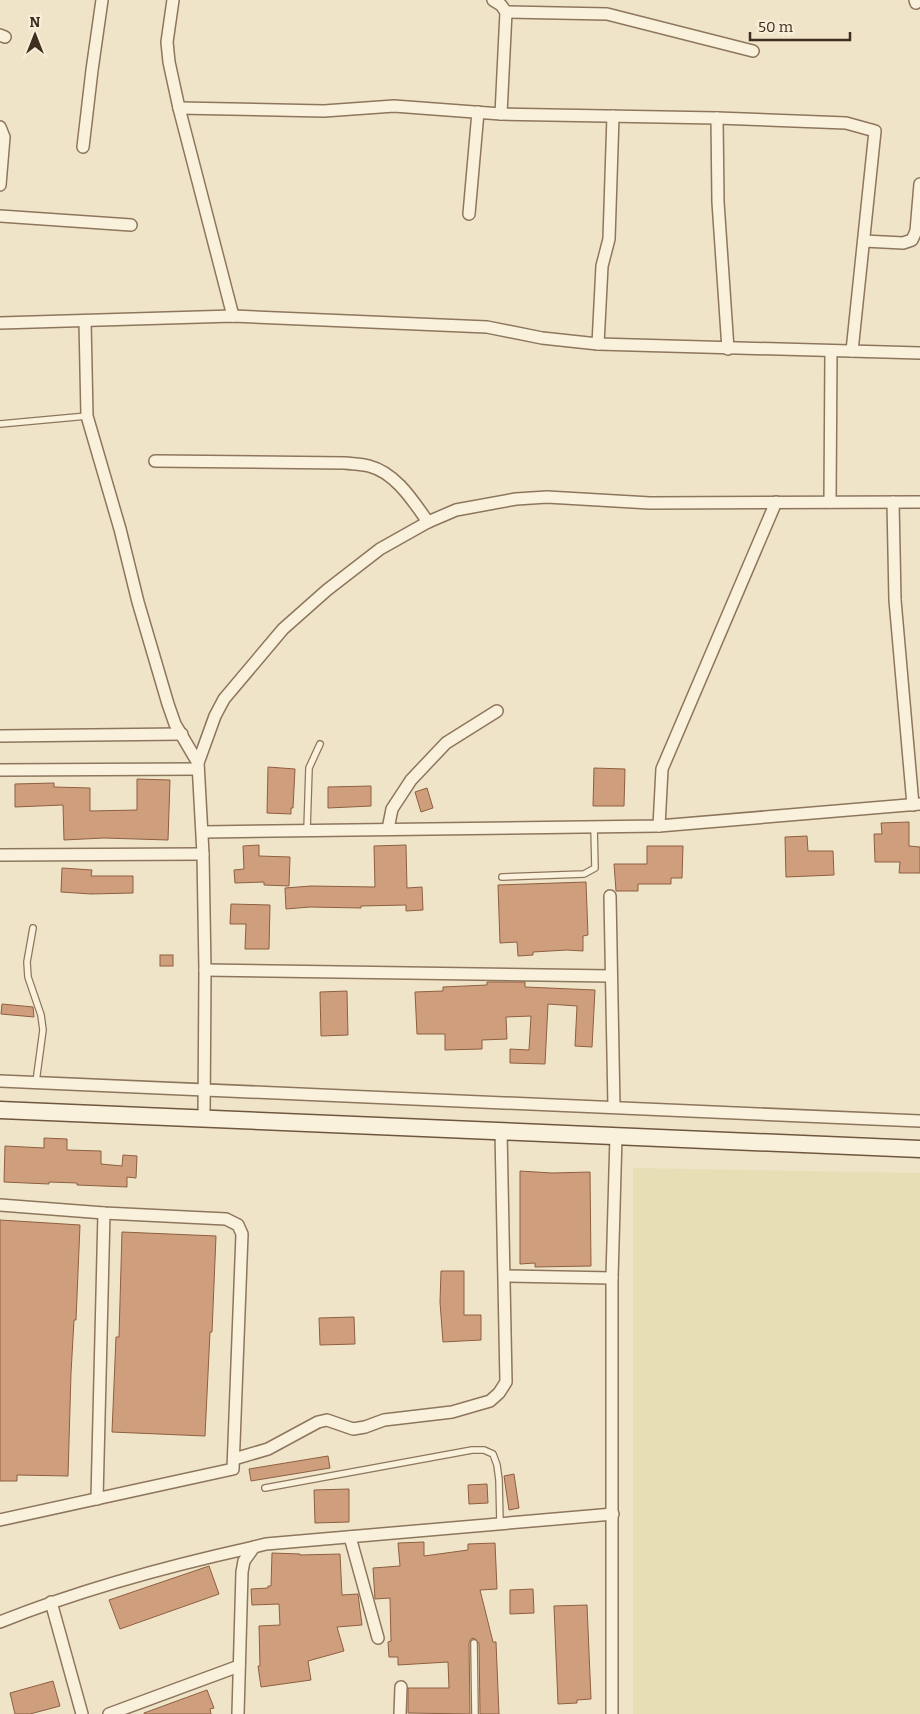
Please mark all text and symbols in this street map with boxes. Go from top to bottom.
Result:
north arrow [10,10,60,60]
scale bar [750,10,850,42]
text: N [30,14,41,31]
text: 50 m [758,18,794,36]

